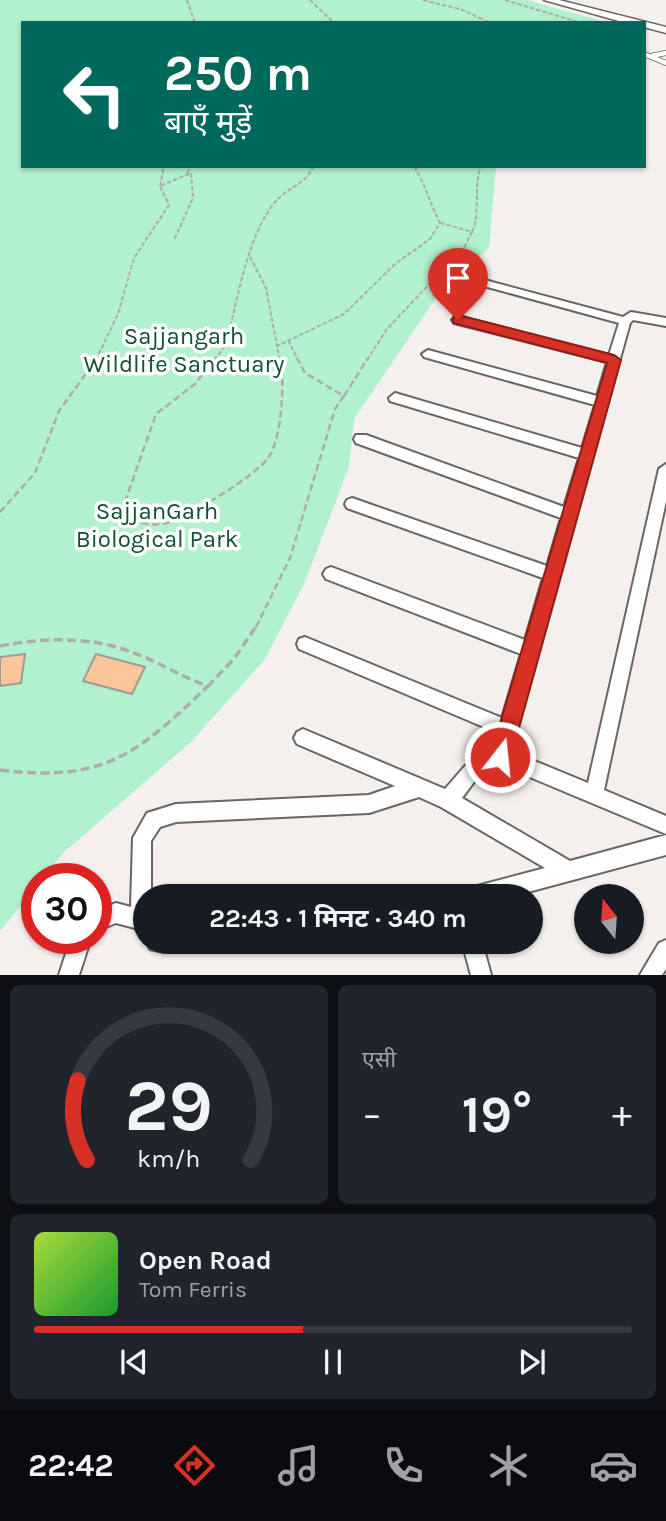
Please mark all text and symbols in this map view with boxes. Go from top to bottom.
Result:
text: 250 m [164,45,312,102]
icon: left [49,49,140,140]
text: बाएँ मुड़ें [164,104,252,141]
pin [428,248,488,320]
icon: arrive [439,259,477,297]
park label: Sajjangarh Wildlife Sanctuary [84,322,284,378]
park label: SajjanGarh Biological Park [76,497,238,553]
position arrow [463,720,537,794]
speed limit sign: 30 [21,863,112,954]
north arrow [574,884,644,954]
map controls [574,884,644,954]
text: 22:43 · 1 मिनट · 340 m [209,903,467,934]
text: एसी [362,1046,396,1073]
text: 29 [125,1064,213,1149]
text: 19° [462,1084,532,1145]
text: − [362,1092,382,1137]
text: + [612,1092,632,1137]
text: km/h [137,1144,201,1173]
text: Open Road [139,1245,272,1276]
text: Tom Ferris [139,1276,247,1303]
icon: previous [115,1343,153,1381]
icon: pause [314,1343,352,1381]
icon: next [513,1343,551,1381]
icon: directions [170,1441,219,1490]
icon: music [274,1441,323,1490]
icon: phone [379,1441,428,1490]
icon: climate [484,1441,533,1490]
icon: car [589,1441,638,1490]
text: 22:42 [28,1447,114,1484]

